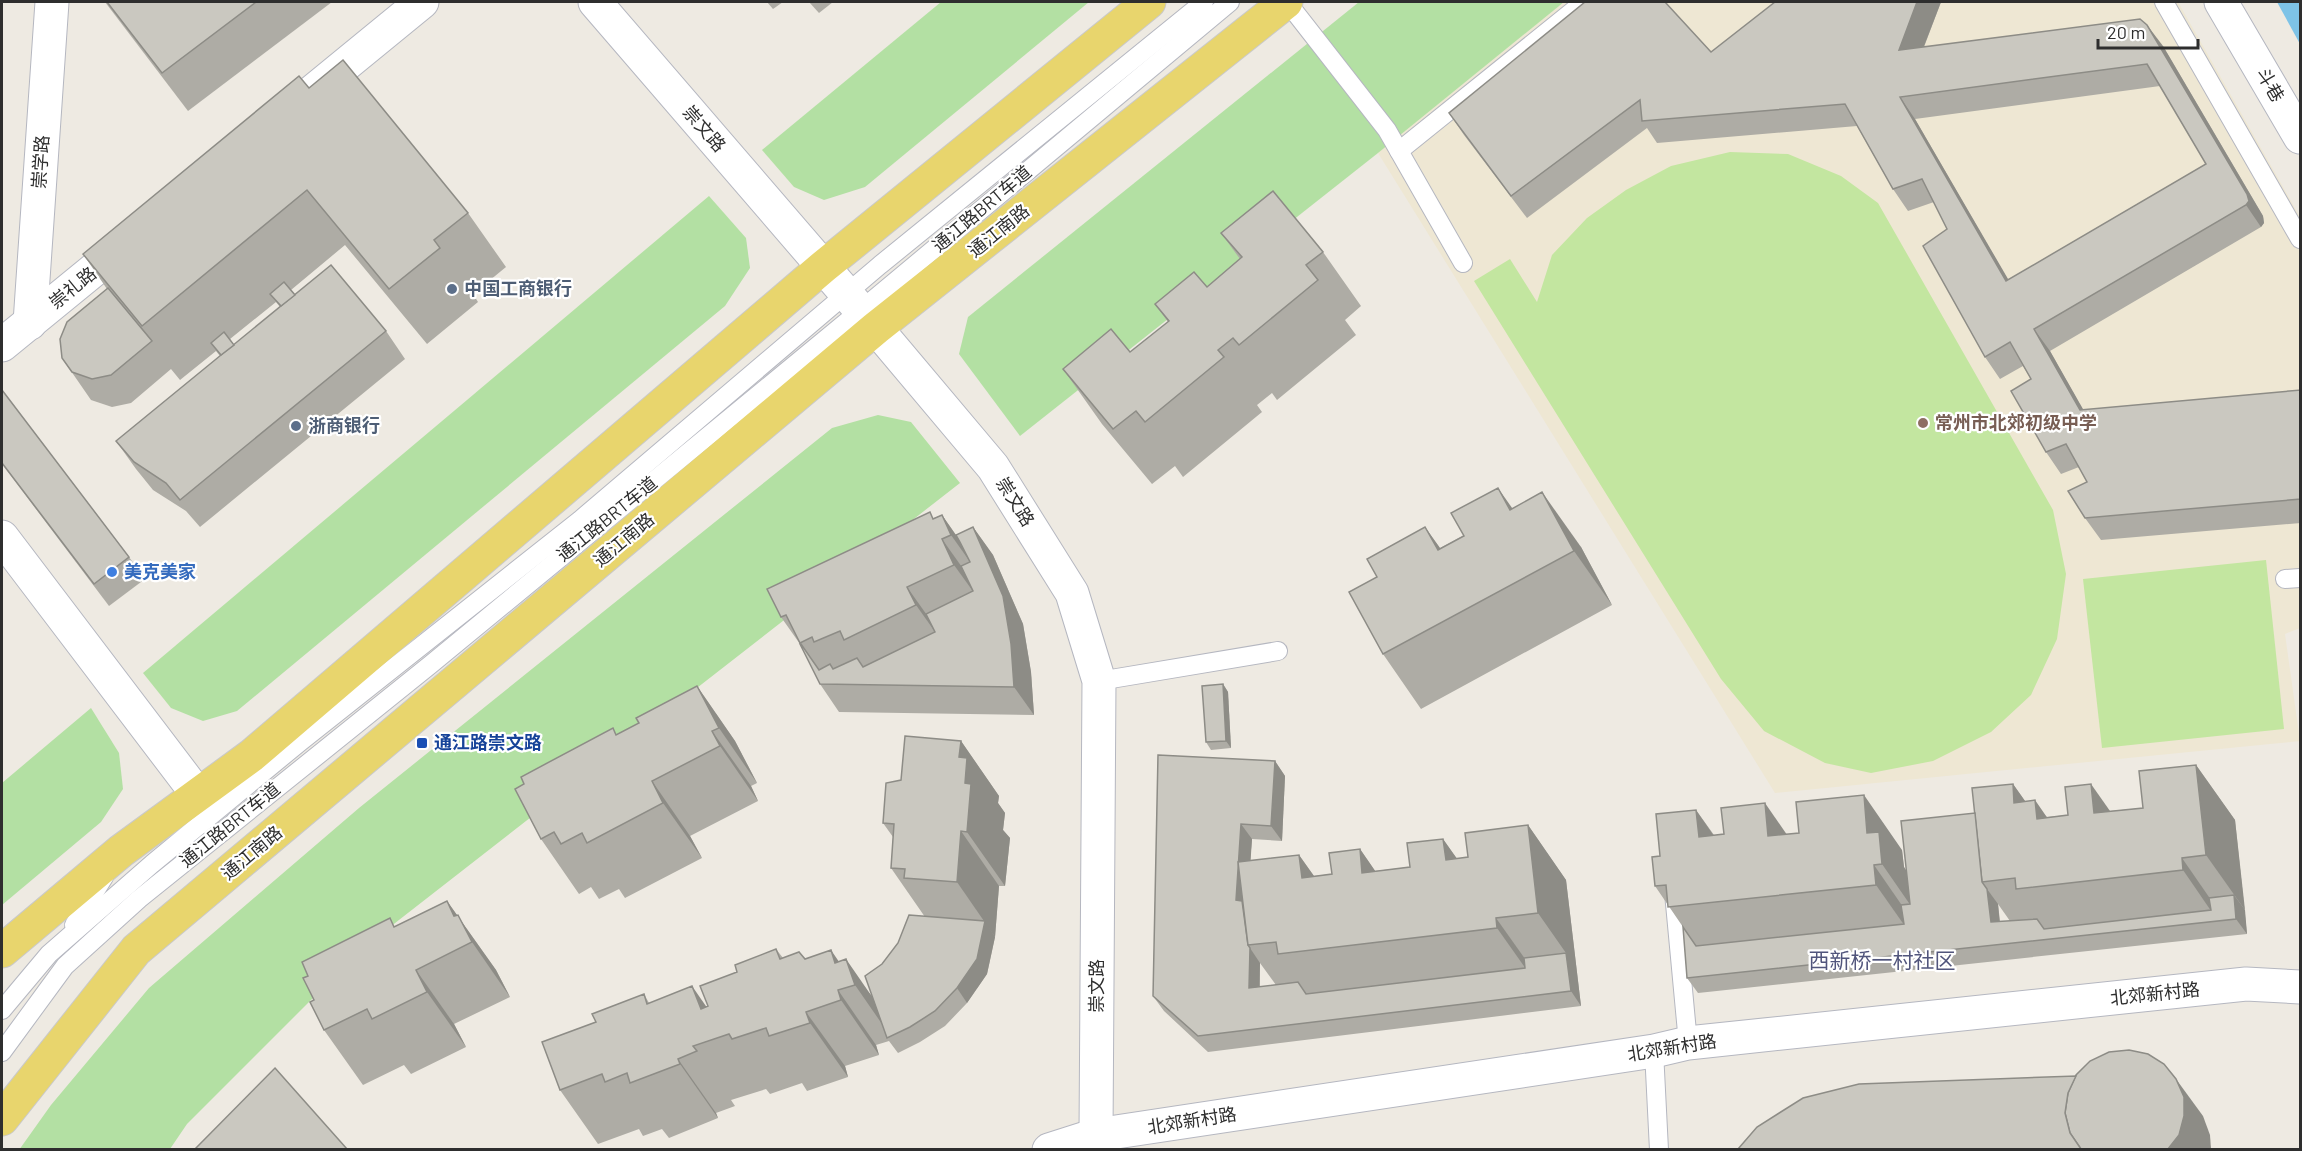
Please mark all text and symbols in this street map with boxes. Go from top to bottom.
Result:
scale bar [2098,12,2198,50]
text: 20 m [2107,21,2145,43]
street label: 斗巷 [2252,63,2289,106]
street label: 崇文路 [679,101,731,156]
street label: 崇学路 [27,134,53,190]
street label: 通江路BRT车道 [927,160,1035,256]
street label: 通江南路 [963,199,1033,261]
street label: 崇礼路 [44,262,100,313]
place label: 中国工商银行 [464,277,572,299]
marker: 中国工商银行 [445,282,459,296]
place label: 常州市北郊初级中学 [1935,411,2097,433]
place label: 浙商银行 [308,414,380,436]
marker: 常州市北郊初级中学 [1916,416,1930,430]
marker: 浙商银行 [289,419,303,433]
street label: 通江路BRT车道 [552,471,661,565]
street label: 崇文路 [992,473,1039,530]
street label: 通江南路 [589,508,658,571]
place label: 美克美家 [124,560,196,582]
marker: 美克美家 [105,565,119,579]
place label: 通江路崇文路 [434,731,542,753]
marker: 通江路崇文路 [415,736,429,750]
street label: 通江路BRT车道 [175,777,284,871]
street label: 通江南路 [217,821,286,884]
district label: 西新桥一村社区 [1809,947,1956,972]
street label: 崇文路 [1085,959,1107,1013]
street label: 北郊新村路 [2109,977,2201,1009]
street label: 北郊新村路 [1626,1029,1718,1065]
street label: 北郊新村路 [1146,1102,1238,1138]

